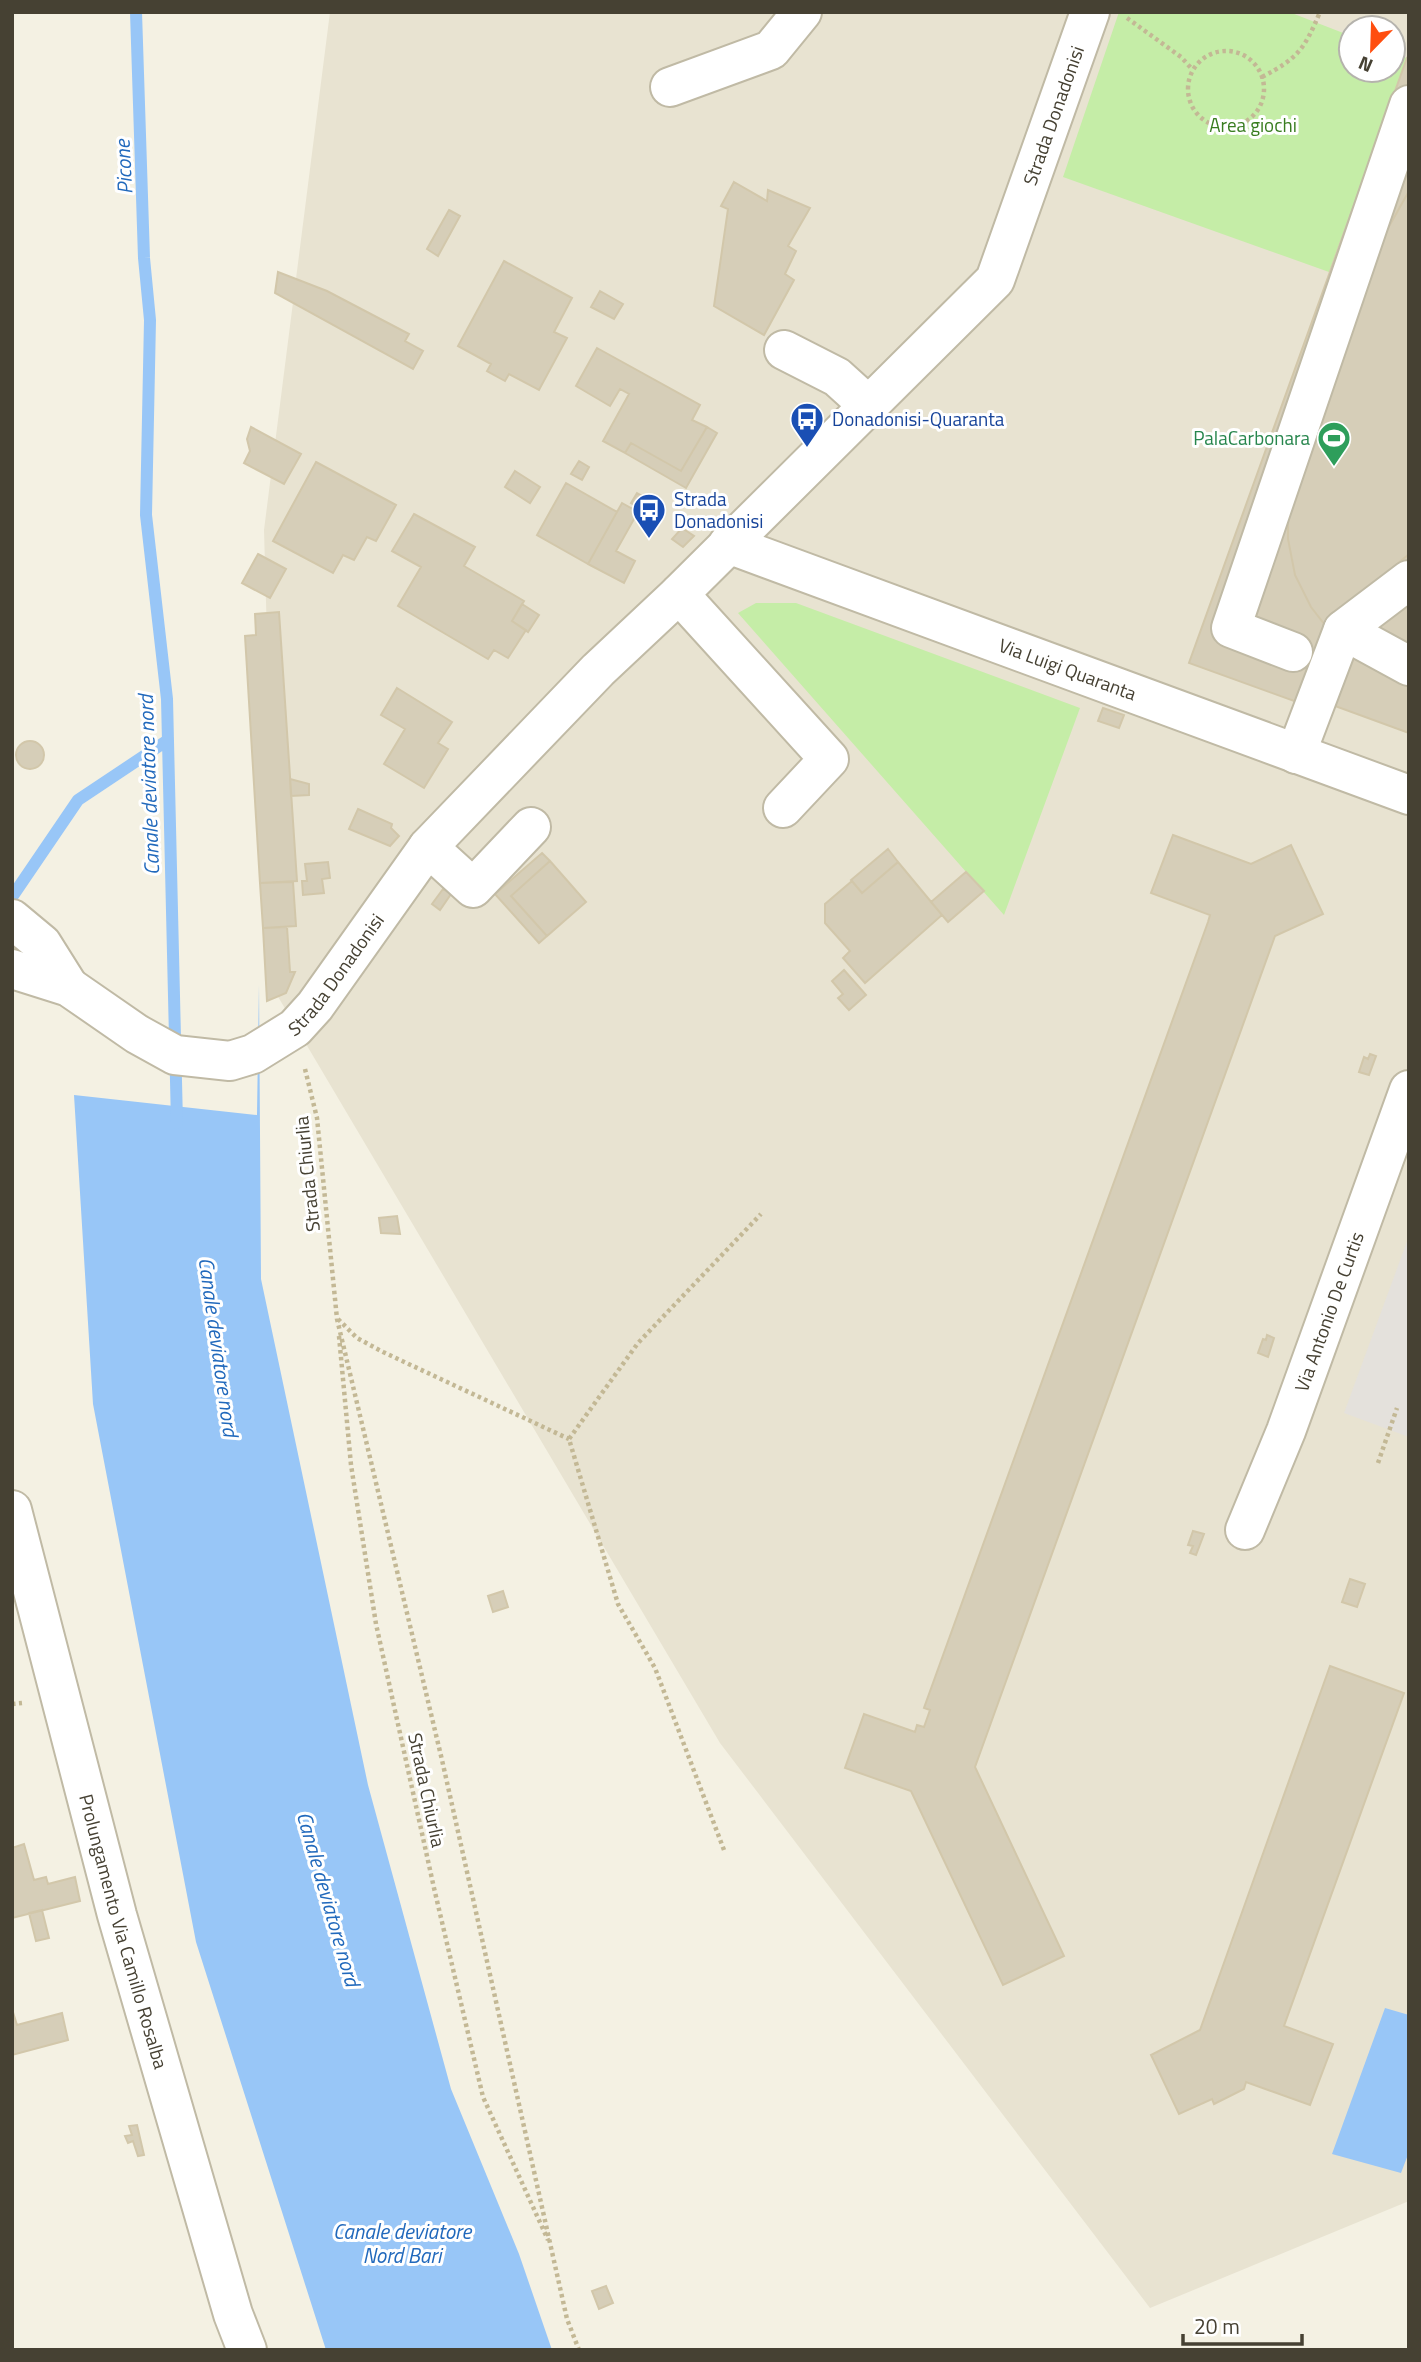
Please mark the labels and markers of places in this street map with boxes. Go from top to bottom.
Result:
bus stop icon: Donadonisi-Quaranta [788,400,826,449]
place label: Donadonisi-Quaranta [832,404,1005,433]
sports icon: PalaCarbonara [1315,419,1353,468]
place label: PalaCarbonara [1193,423,1310,452]
place label: Strada Donadonisi [674,484,763,535]
bus stop icon: Strada Donadonisi [630,491,668,540]

